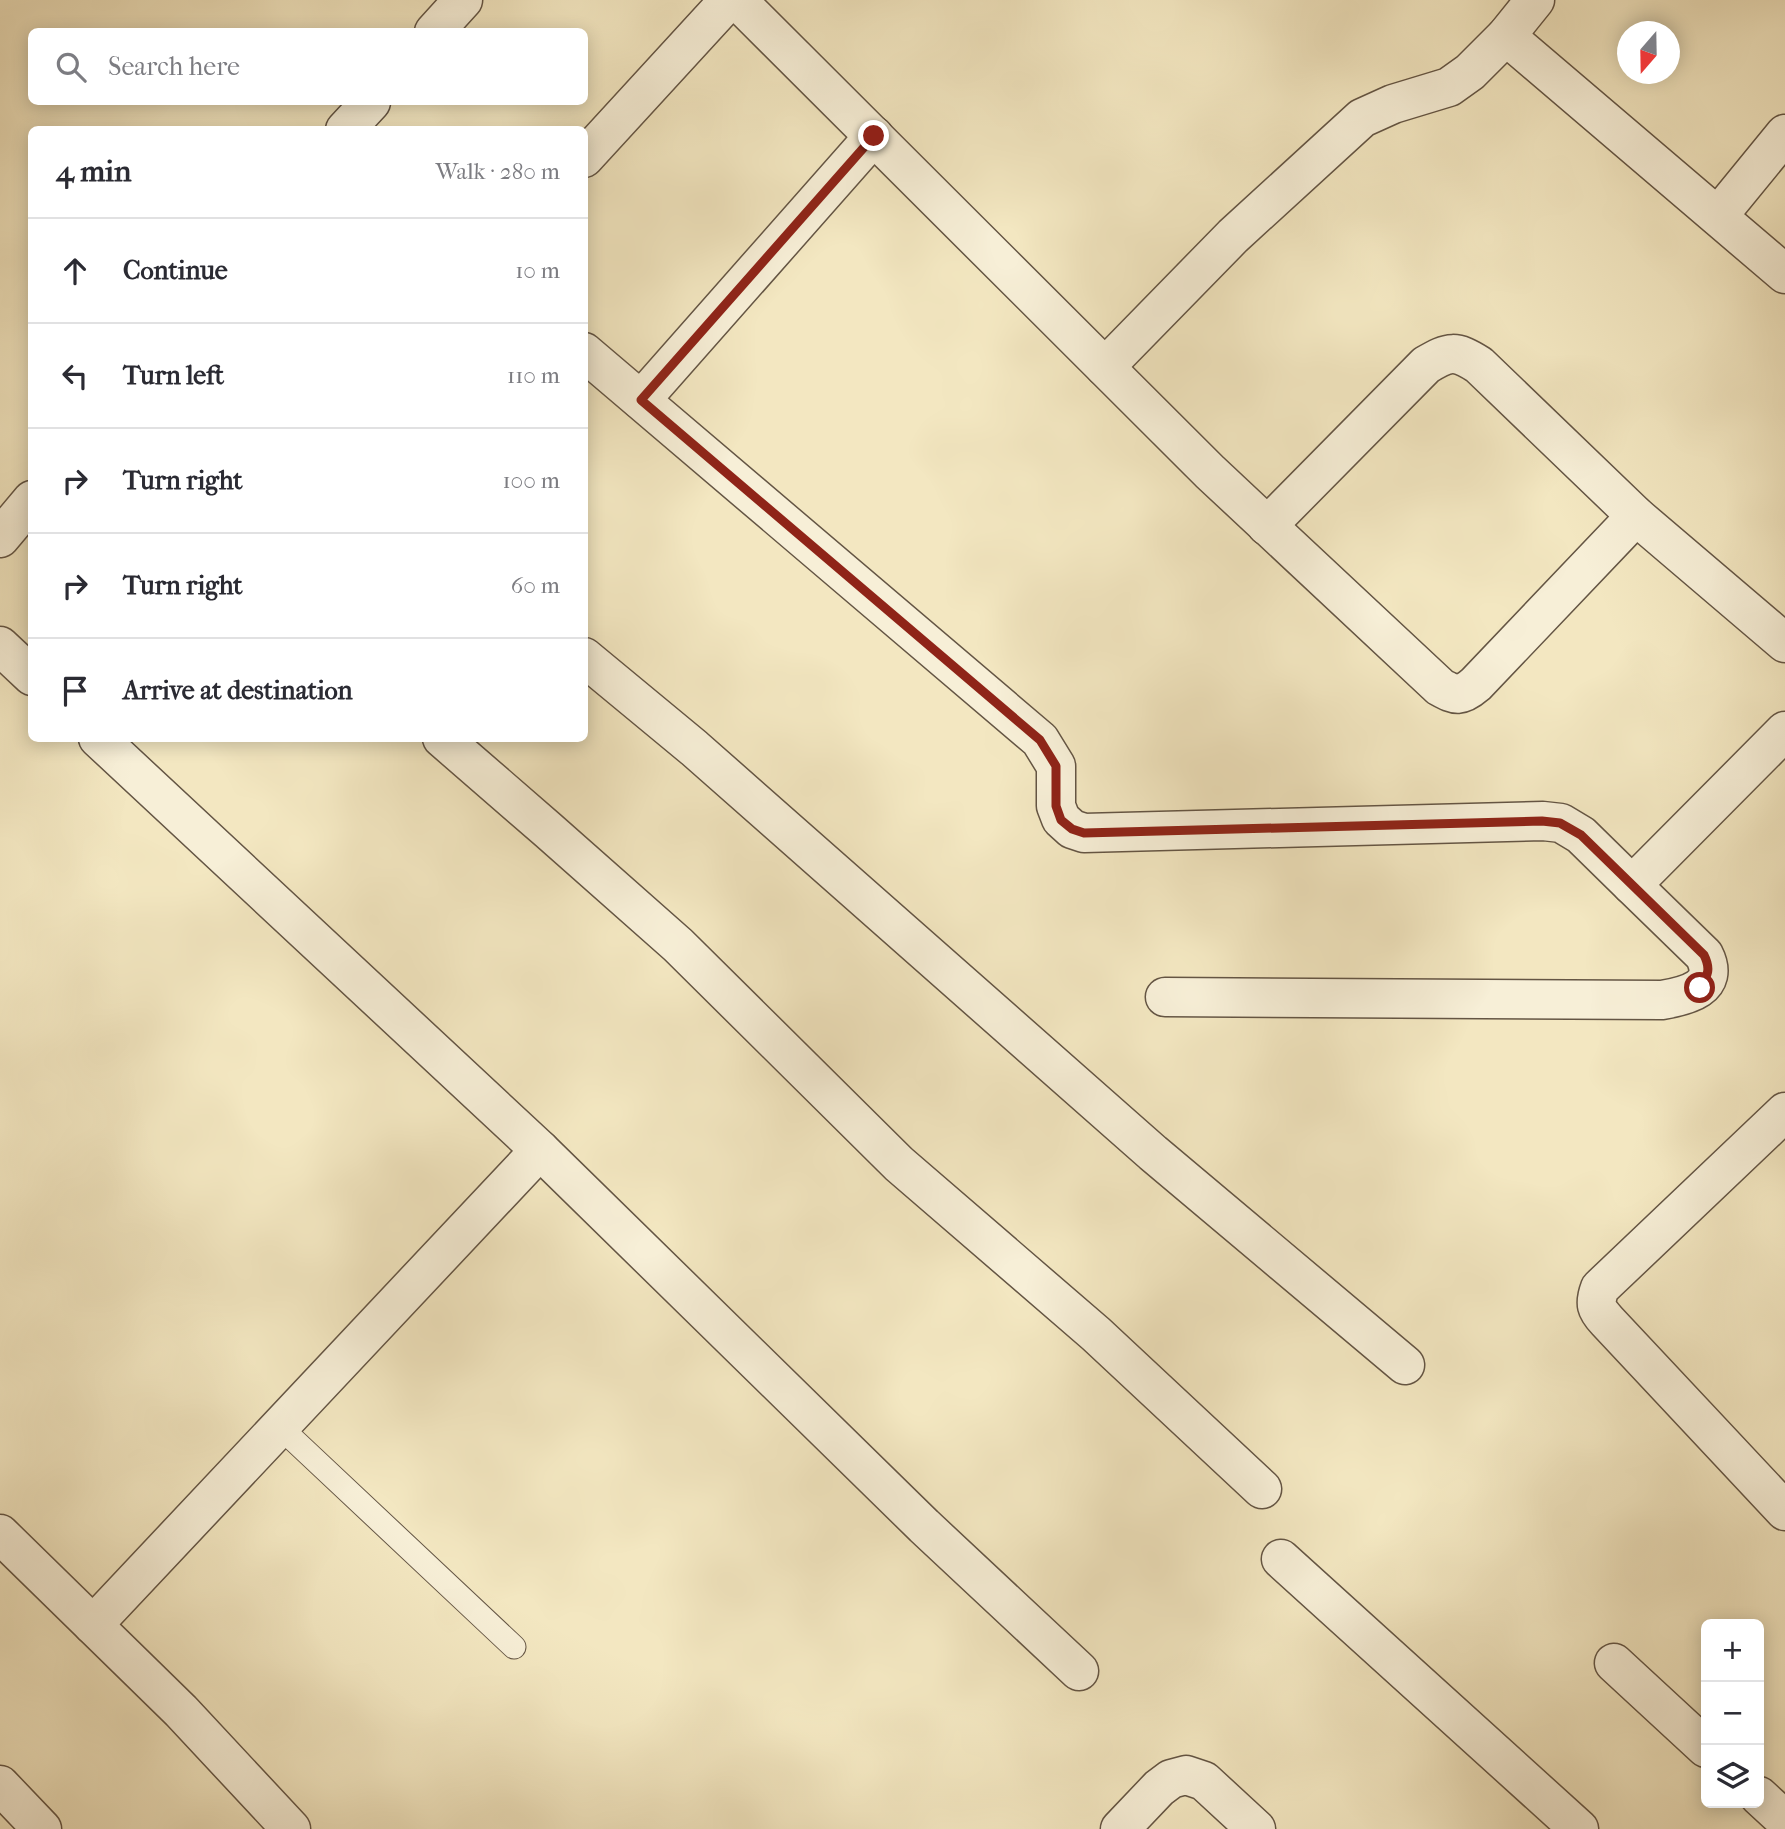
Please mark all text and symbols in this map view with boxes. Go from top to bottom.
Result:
north arrow [1617,21,1680,84]
search box [28,28,588,105]
icon: search [52,48,90,86]
text: Search here [108,51,240,82]
route end [858,120,889,151]
text: 4 min [56,154,131,189]
text: Walk · 280 m [436,158,560,185]
icon: ahead [56,252,94,290]
text: Continue [123,255,228,286]
text: 10 m [515,257,560,284]
icon: left [56,357,94,395]
text: Turn left [123,360,224,391]
text: 110 m [507,362,560,389]
icon: right [56,462,94,500]
text: Turn right [123,465,243,496]
text: 100 m [502,467,560,494]
icon: right [56,567,94,605]
text: Turn right [123,570,243,601]
text: 60 m [511,572,560,599]
icon: arrive [56,672,94,710]
text: Arrive at destination [123,675,353,706]
route start [1684,972,1715,1003]
map controls [1701,1619,1764,1808]
button: + [1701,1619,1764,1682]
button: − [1701,1682,1764,1745]
button: layers [1701,1745,1764,1808]

